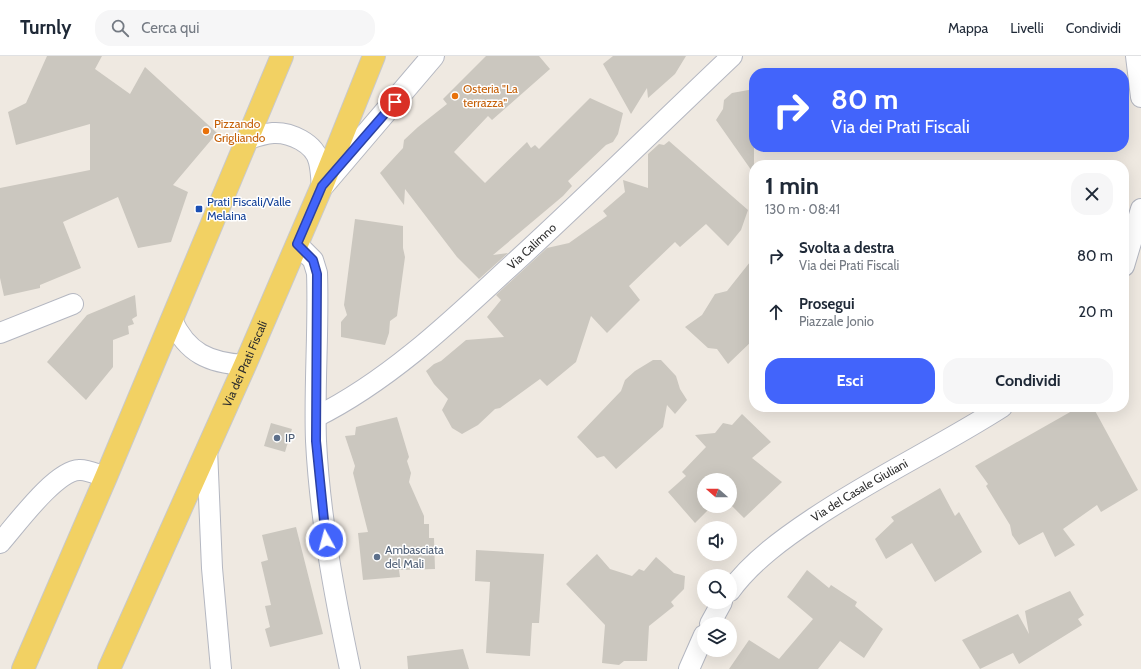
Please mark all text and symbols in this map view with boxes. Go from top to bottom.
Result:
search box [95,10,375,46]
text: Turnly [20,16,71,39]
icon: search [109,17,131,39]
text: Cerca qui [141,19,199,37]
text: Mappa [948,19,988,37]
text: Livelli [1010,19,1044,37]
text: Condividi [1066,19,1121,37]
place label: Osteria "La terrazza" [463,81,518,110]
text: 80 m [831,82,898,116]
icon: right [765,84,817,136]
pin [378,85,412,119]
icon: arrive [384,91,406,113]
marker: Osteria "La terrazza" [450,91,460,101]
place label: Pizzando Grigliando [214,116,266,145]
text: Via dei Prati Fiscali [831,116,970,138]
marker: Pizzando Grigliando [201,126,211,136]
text: 1 min [765,171,819,200]
button: close [1071,173,1113,215]
place label: Prati Fiscali/Valle Melaina [207,194,291,223]
text: 130 m · 08:41 [765,201,840,217]
marker: Prati Fiscali/Valle Melaina [194,204,204,214]
street label: Via Calimno [504,220,559,272]
text: Svolta a destra [799,239,894,257]
icon: right [765,245,787,267]
text: 80 m [1077,247,1113,265]
text: Via dei Prati Fiscali [799,257,899,273]
text: Prosegui [799,295,855,313]
icon: ahead [765,301,787,323]
text: 20 m [1078,303,1113,321]
text: Piazzale Jonio [799,313,874,329]
street label: Via dei Prati Fiscali [219,318,270,409]
button: Esci [765,358,935,404]
button: Condividi [943,358,1113,404]
place label: IP [285,430,295,445]
marker: IP [272,433,282,443]
street label: Via del Casale Giuliani [808,455,910,525]
north arrow [697,473,737,513]
map controls [697,473,737,657]
position arrow [305,519,347,561]
button: sound [697,521,737,561]
place label: Ambasciata del Mali [385,542,444,571]
marker: Ambasciata del Mali [372,552,382,562]
button: search [697,569,737,609]
button: layers [697,617,737,657]

